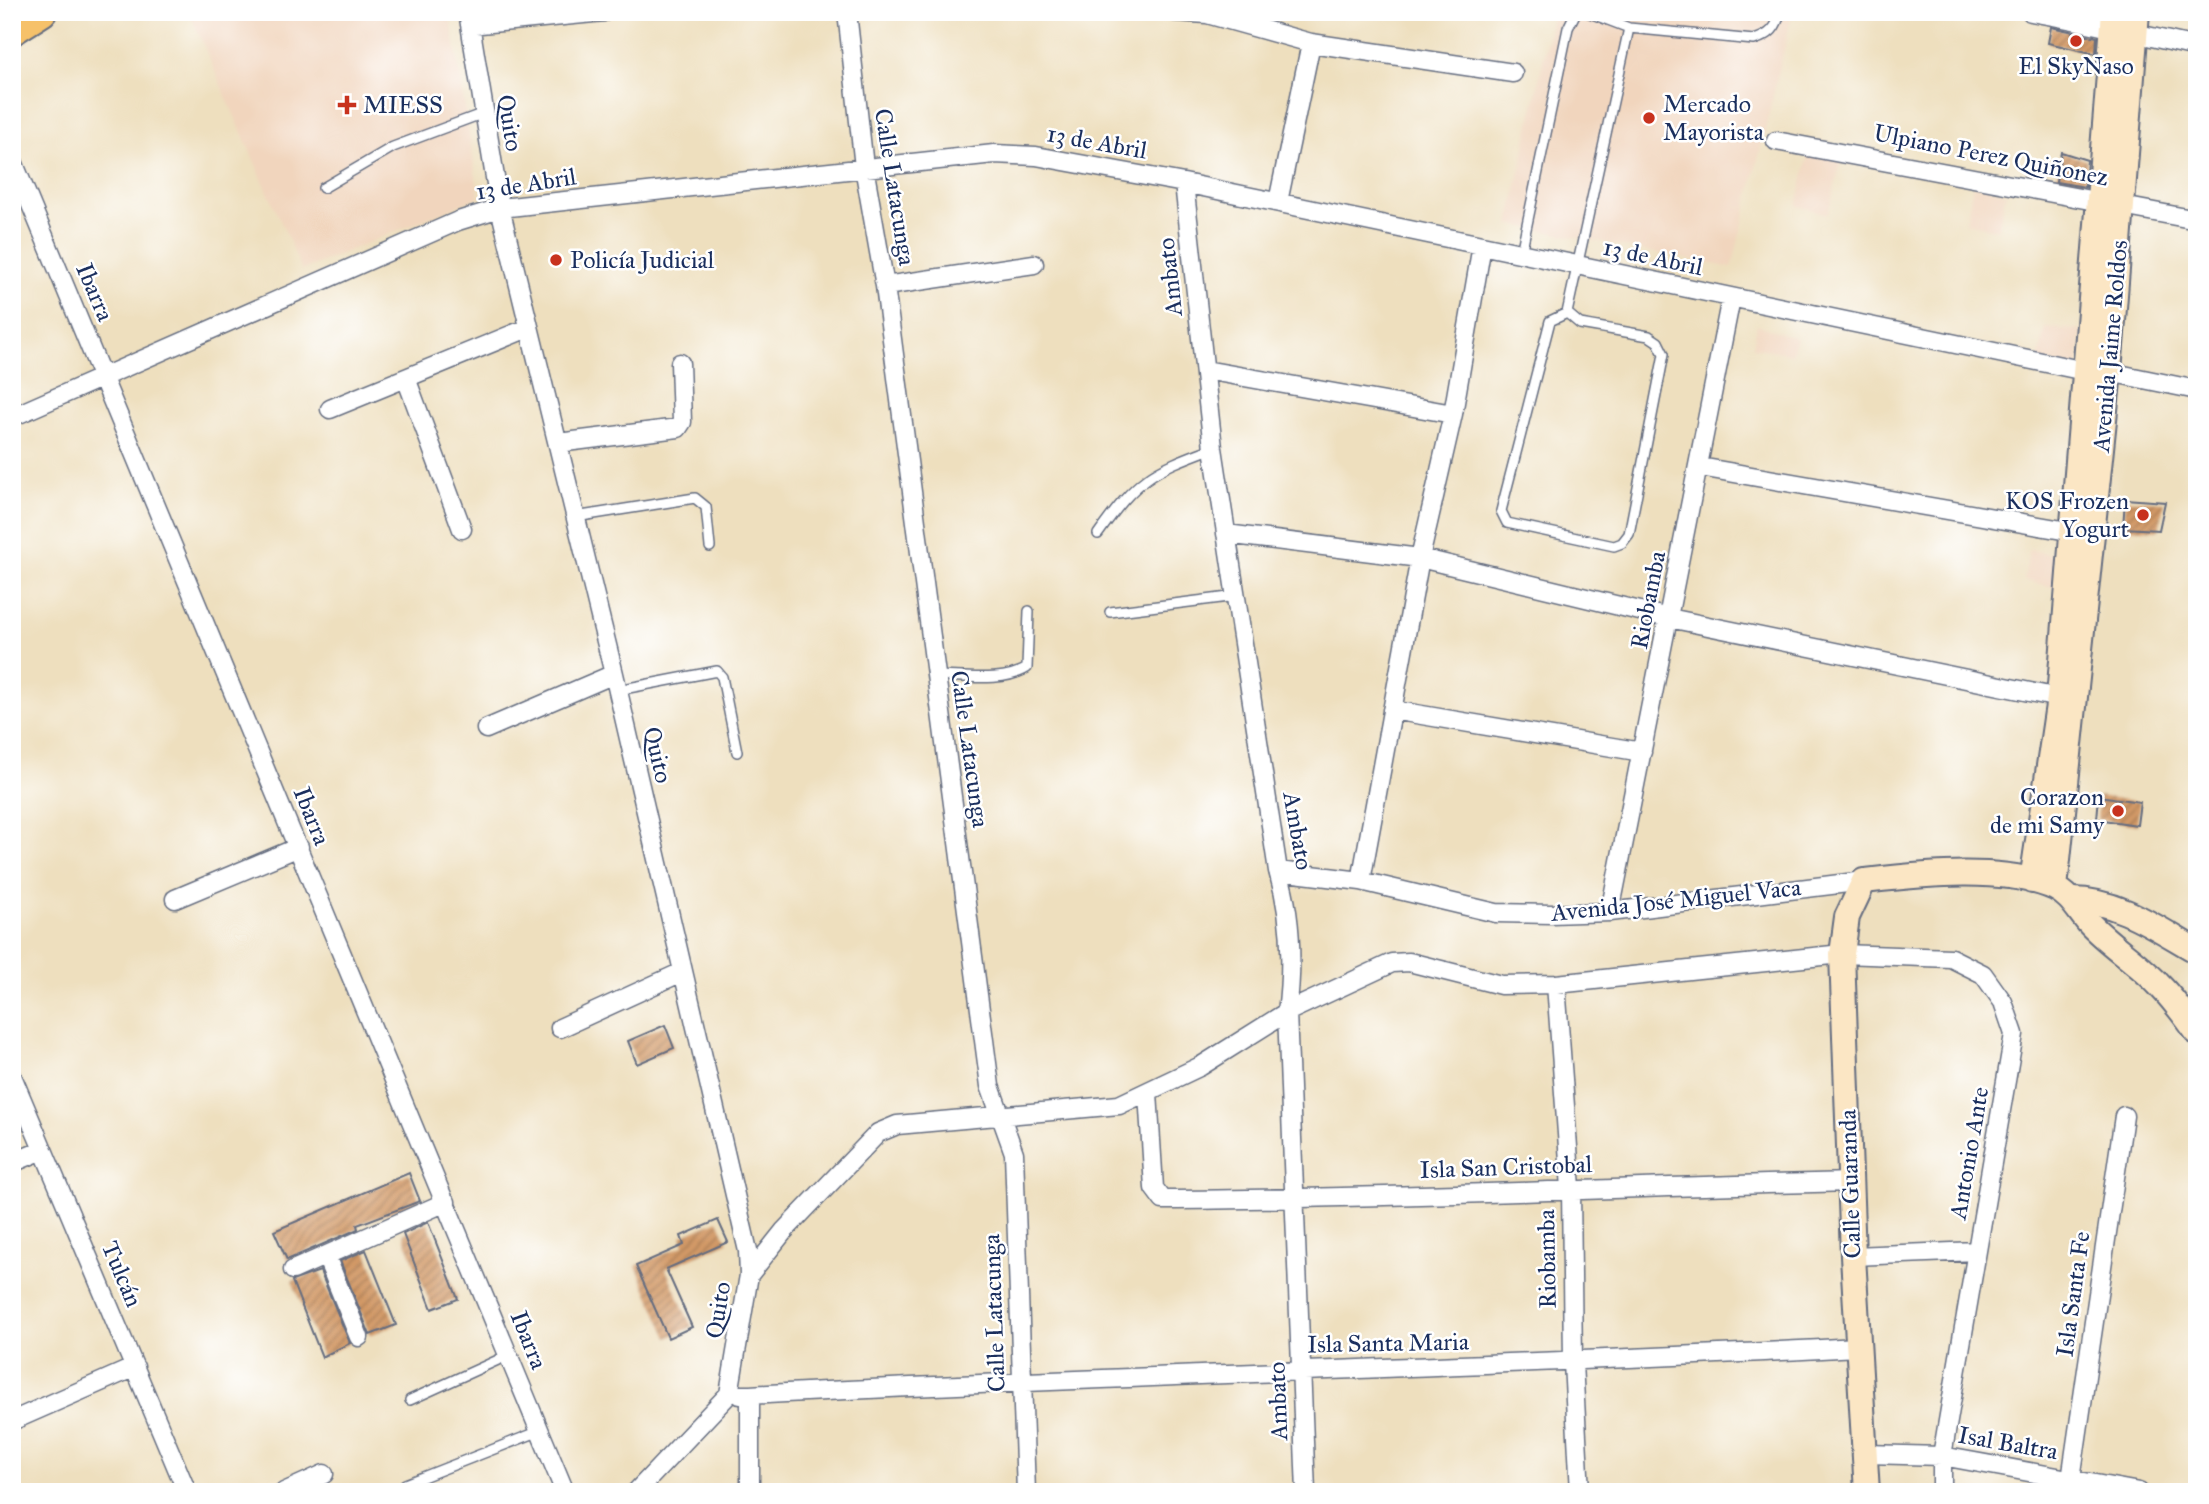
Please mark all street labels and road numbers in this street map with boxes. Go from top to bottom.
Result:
street label: Quito [491,92,529,154]
street label: Calle Latacunga [868,106,922,268]
street label: 13 de Abril [1045,118,1150,166]
street label: Ulpiano Perez Quiñonez [1871,118,2111,192]
street label: 13 de Abril [474,161,579,207]
street label: 13 de Abril [1600,232,1706,282]
street label: Ambato [1151,236,1189,319]
street label: Avenida Jaime Roldos [2086,239,2134,454]
street label: Ibarra [69,258,121,326]
street label: Riobamba [1624,548,1672,652]
street label: Calle Latacunga [944,669,996,830]
street label: Quito [637,724,679,786]
street label: Ibarra [287,782,338,850]
street label: Ambato [1276,789,1320,872]
street label: Avenida José Miguel Vaca [1549,872,1803,928]
street label: Antonio Ante [1942,1084,1995,1223]
street label: Calle Guaranda [1832,1108,1868,1259]
street label: Isla San Cristobal [1419,1149,1593,1185]
street label: Riobamba [1531,1208,1563,1309]
street label: Isla Santa Fe [2049,1229,2097,1359]
street label: Calle Latacunga [976,1233,1012,1393]
street label: Tulcán [95,1237,149,1311]
street label: Quito [699,1279,737,1341]
street label: Ibarra [504,1306,555,1374]
street label: Isla Santa Maria [1307,1327,1470,1359]
street label: Ambato [1262,1361,1294,1442]
street label: Isal Baltra [1956,1419,2061,1467]

